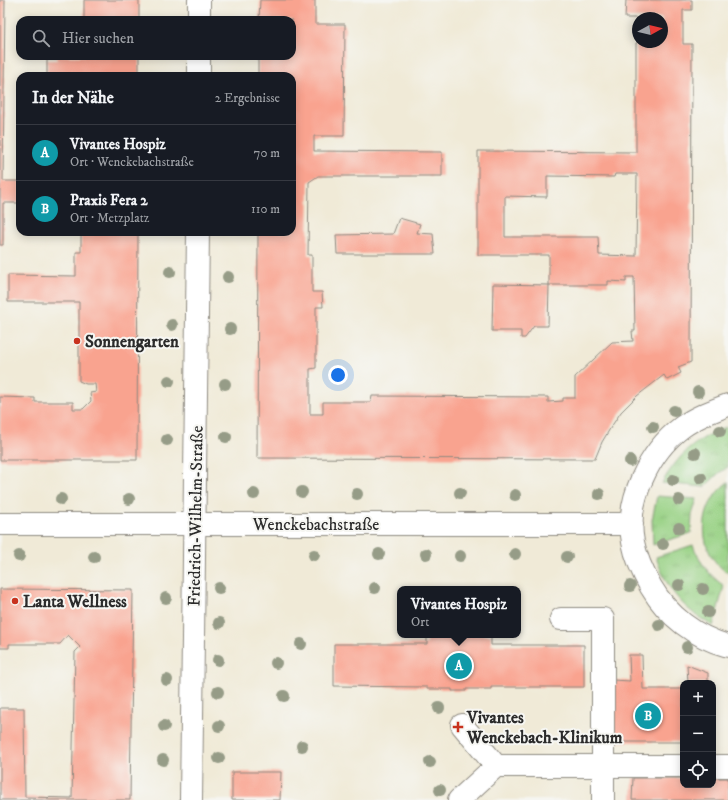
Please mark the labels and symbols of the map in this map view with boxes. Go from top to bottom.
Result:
north arrow [632,12,668,48]
place label: Sonnengarten [85,331,179,353]
marker: Sonnengarten [72,336,82,346]
your location [328,365,348,385]
street label: Friedrich-Wilhelm-Straße [183,426,209,607]
street label: Wenckebachstraße [252,514,379,536]
place label: Lanta Wellness [23,591,127,613]
marker: Lanta Wellness [10,596,20,606]
pin: A [446,651,472,681]
pin: B [635,701,661,731]
place label: Vivantes Wenckebach-Klinikum [466,707,623,749]
marker: Vivantes Wenckebach-Klinikum [452,721,464,733]

